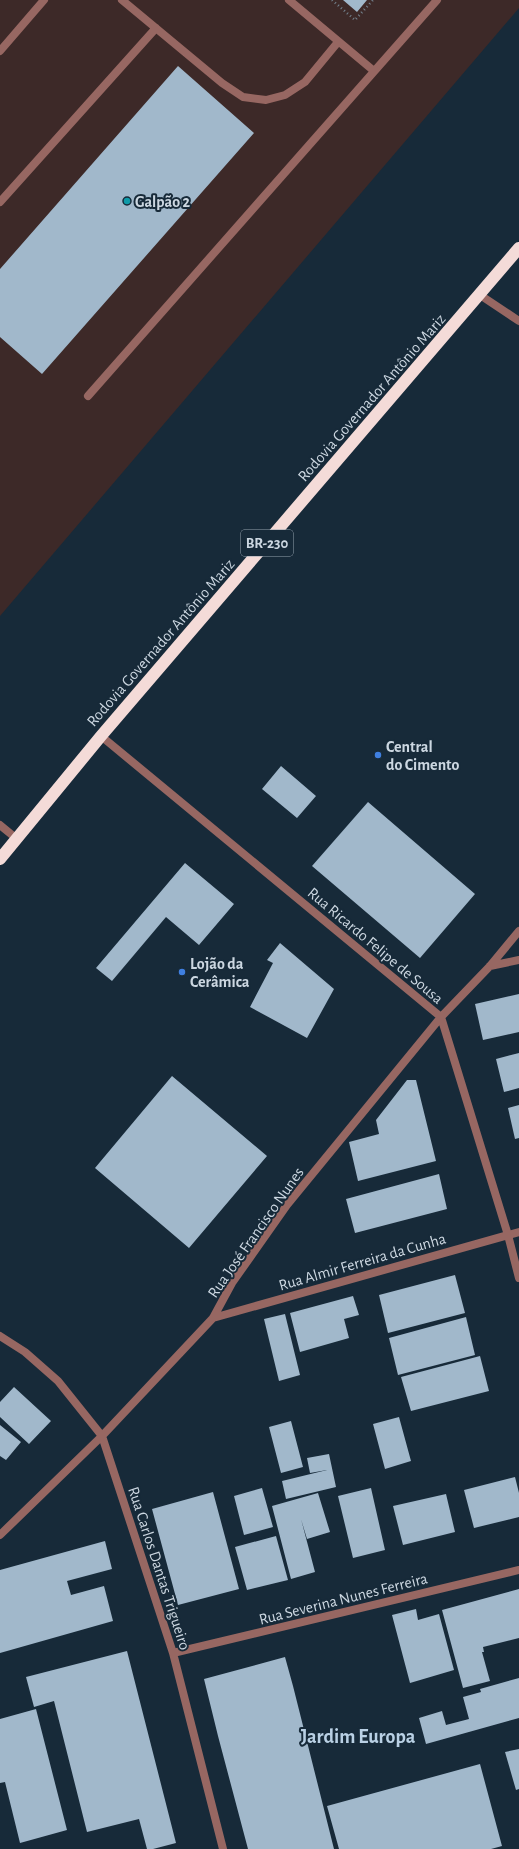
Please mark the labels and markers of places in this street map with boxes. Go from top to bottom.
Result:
place label: Galpão 2 [135,194,191,210]
marker: Galpão 2 [122,196,132,206]
place label: Central do Cimento [386,739,459,773]
marker: Central do Cimento [373,750,383,760]
place label: Lojão da Cerâmica [190,956,250,990]
marker: Lojão da Cerâmica [177,967,187,977]

